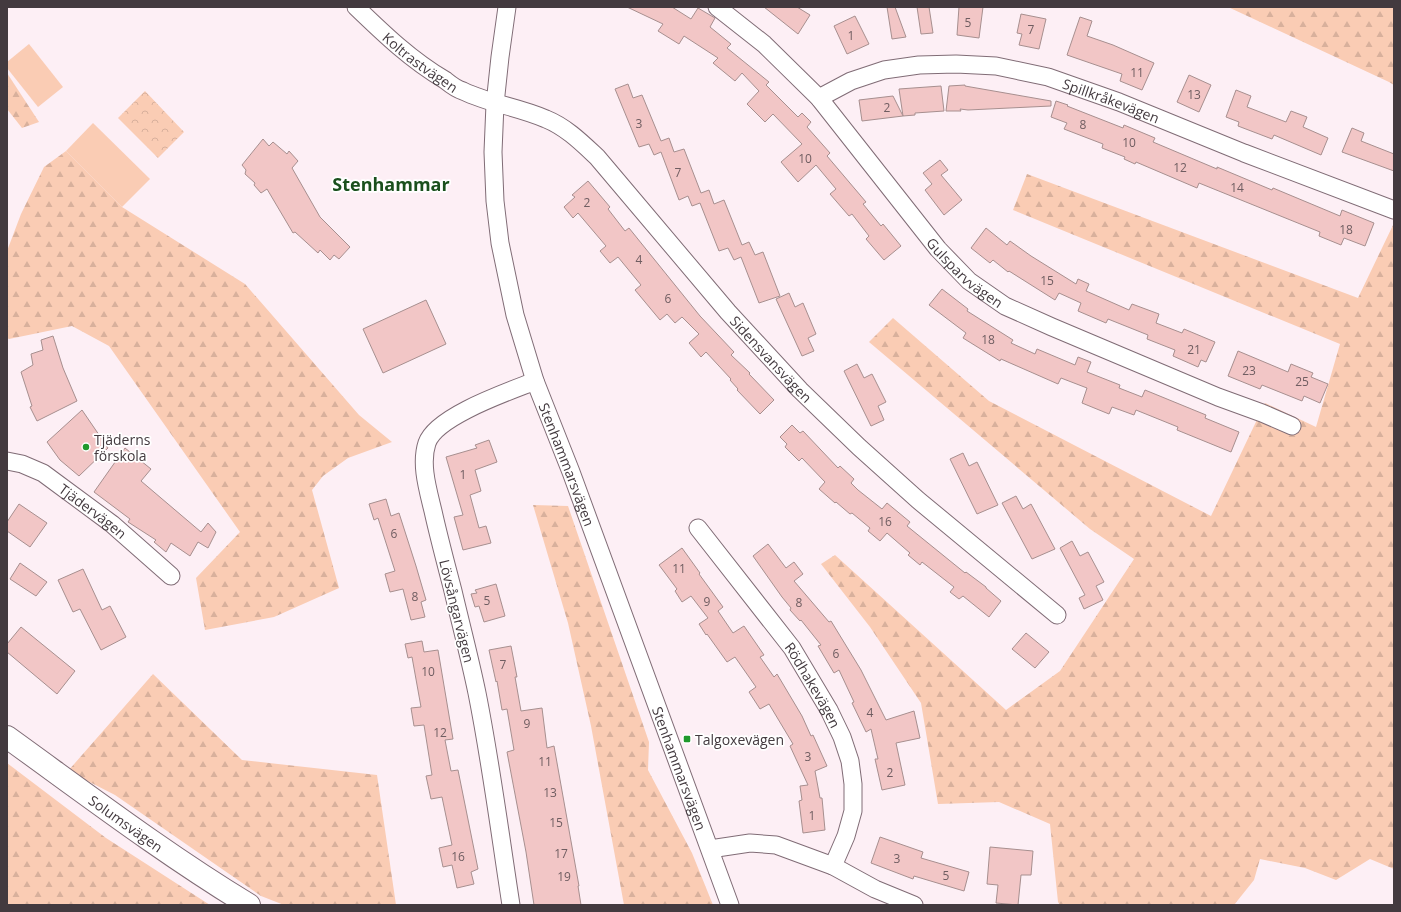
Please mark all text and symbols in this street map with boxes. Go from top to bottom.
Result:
house number: 5 [965,14,972,31]
house number: 7 [1028,21,1035,38]
house number: 1 [848,27,854,44]
street label: Koltrastvägen [379,28,462,96]
house number: 11 [1130,64,1144,81]
street label: Spillkråkevägen [1060,74,1162,127]
house number: 13 [1187,86,1201,103]
house number: 2 [884,99,891,116]
house number: 3 [636,115,643,132]
house number: 8 [1080,116,1087,133]
house number: 10 [1122,134,1136,151]
house number: 10 [798,150,812,167]
house number: 12 [1173,159,1187,176]
house number: 7 [675,164,682,181]
district label: Stenhammar [332,172,450,196]
house number: 14 [1230,179,1244,196]
house number: 2 [584,194,591,211]
house number: 18 [1339,221,1353,238]
street label: Gulsparvvägen [923,233,1007,311]
house number: 4 [636,251,643,268]
house number: 15 [1040,272,1054,289]
house number: 6 [665,290,672,307]
street label: Sidensvansvägen [726,311,816,406]
house number: 18 [981,331,995,348]
house number: 21 [1187,341,1201,358]
house number: 23 [1242,362,1256,379]
house number: 25 [1295,373,1309,390]
street label: Stenhammarsvägen [535,400,599,529]
place label: Tjäderns förskola [94,430,151,465]
marker: Tjäderns förskola [81,442,91,452]
house number: 1 [460,466,466,483]
street label: Tjädervägen [56,479,131,542]
house number: 16 [878,513,892,530]
house number: 6 [391,525,398,542]
street label: Lövsångarvägen [435,557,479,665]
house number: 11 [672,560,686,577]
house number: 8 [412,588,419,605]
house number: 5 [484,592,491,609]
house number: 9 [704,593,711,610]
house number: 8 [796,594,803,611]
street label: Rödhakevägen [781,638,846,731]
house number: 6 [833,645,840,662]
house number: 7 [500,656,507,673]
house number: 10 [421,663,435,680]
street label: Stenhammarsvägen [648,704,711,833]
house number: 4 [867,704,874,721]
house number: 9 [524,715,531,732]
house number: 12 [433,724,447,741]
place label: Talgoxevägen [695,730,784,749]
marker: Talgoxevägen [682,734,692,744]
house number: 3 [805,748,812,765]
house number: 11 [538,753,552,770]
house number: 2 [887,764,894,781]
house number: 13 [543,784,557,801]
street label: Solumsvägen [85,790,167,856]
house number: 1 [809,807,815,824]
house number: 15 [549,814,563,831]
house number: 17 [554,845,568,862]
house number: 16 [451,848,465,865]
house number: 3 [894,850,901,867]
house number: 5 [943,867,950,884]
house number: 19 [557,868,571,885]

